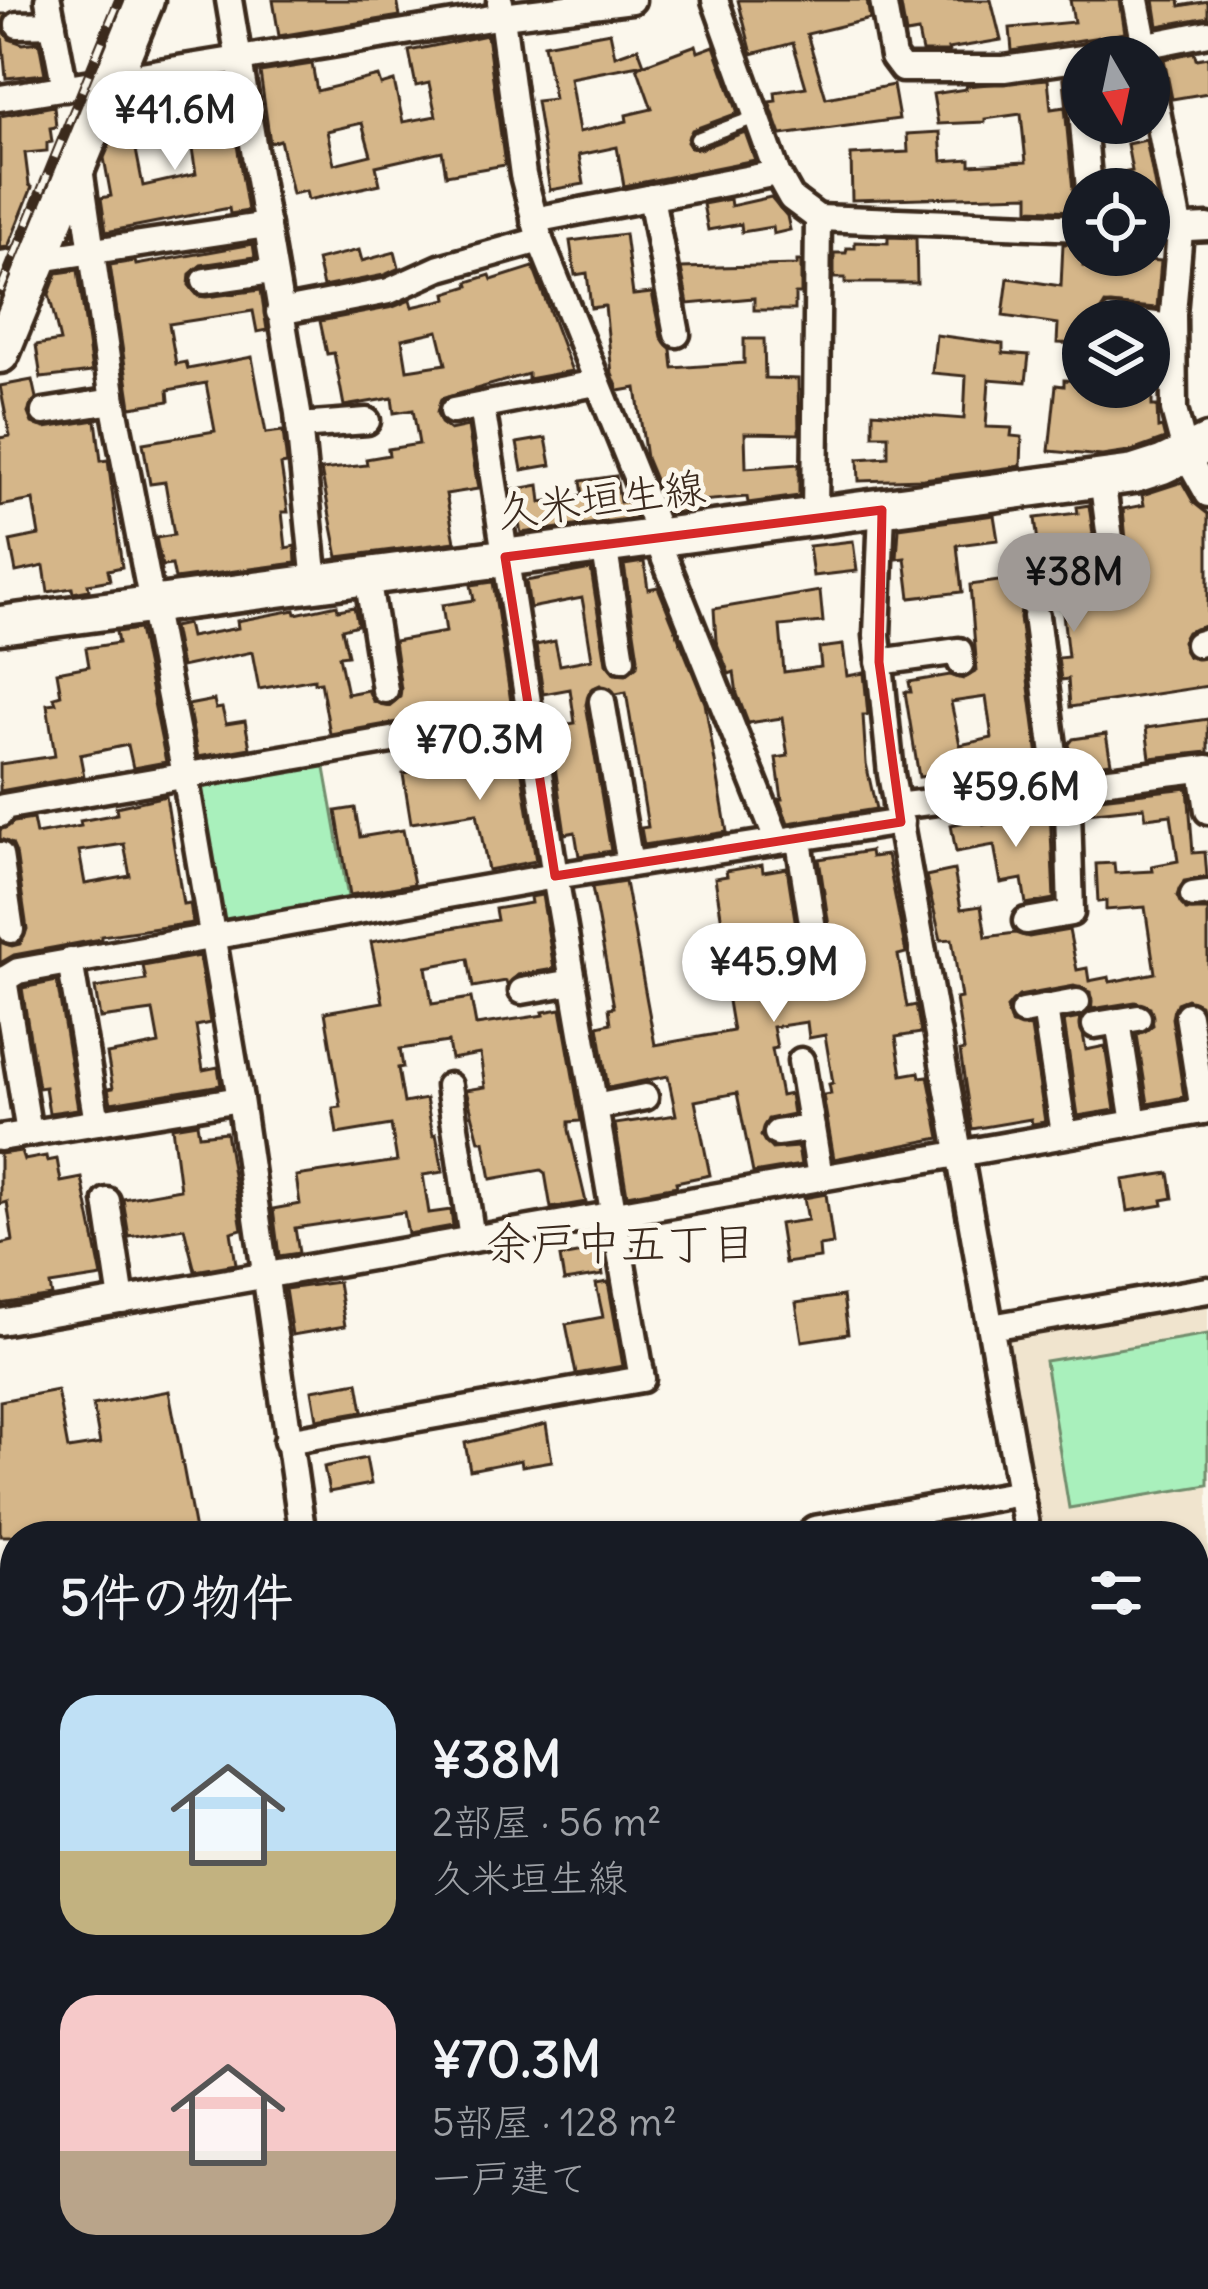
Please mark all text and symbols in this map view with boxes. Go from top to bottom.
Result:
north arrow [1062,36,1170,144]
map controls [1062,36,1170,408]
pin: ¥41.6M [77,71,273,173]
text: ¥41.6M [114,85,236,134]
button: locate [1062,168,1170,276]
button: layers [1062,300,1170,408]
street label: 久米垣生線 [494,460,708,538]
pin: ¥38M [1003,533,1145,635]
text: ¥38M [1024,547,1124,596]
pin: ¥70.3M [382,701,578,803]
text: ¥70.3M [415,715,545,764]
pin: ¥59.6M [918,748,1114,850]
text: ¥59.6M [951,762,1081,811]
pin: ¥45.9M [676,923,872,1025]
text: ¥45.9M [709,937,839,986]
district label: 余戸中五丁目 [486,1215,756,1271]
icon: filters [1083,1560,1149,1626]
text: 5件の物件 [60,1565,293,1629]
text: ¥38M [432,1727,562,1791]
icon: home [156,1743,300,1887]
text: 2部屋 · 56 m² [432,1798,662,1847]
text: 久米垣生線 [432,1854,627,1903]
text: ¥70.3M [432,2027,601,2091]
icon: home [156,2043,300,2187]
text: 5部屋 · 128 m² [432,2098,677,2147]
text: 一戸建て [432,2154,588,2203]

